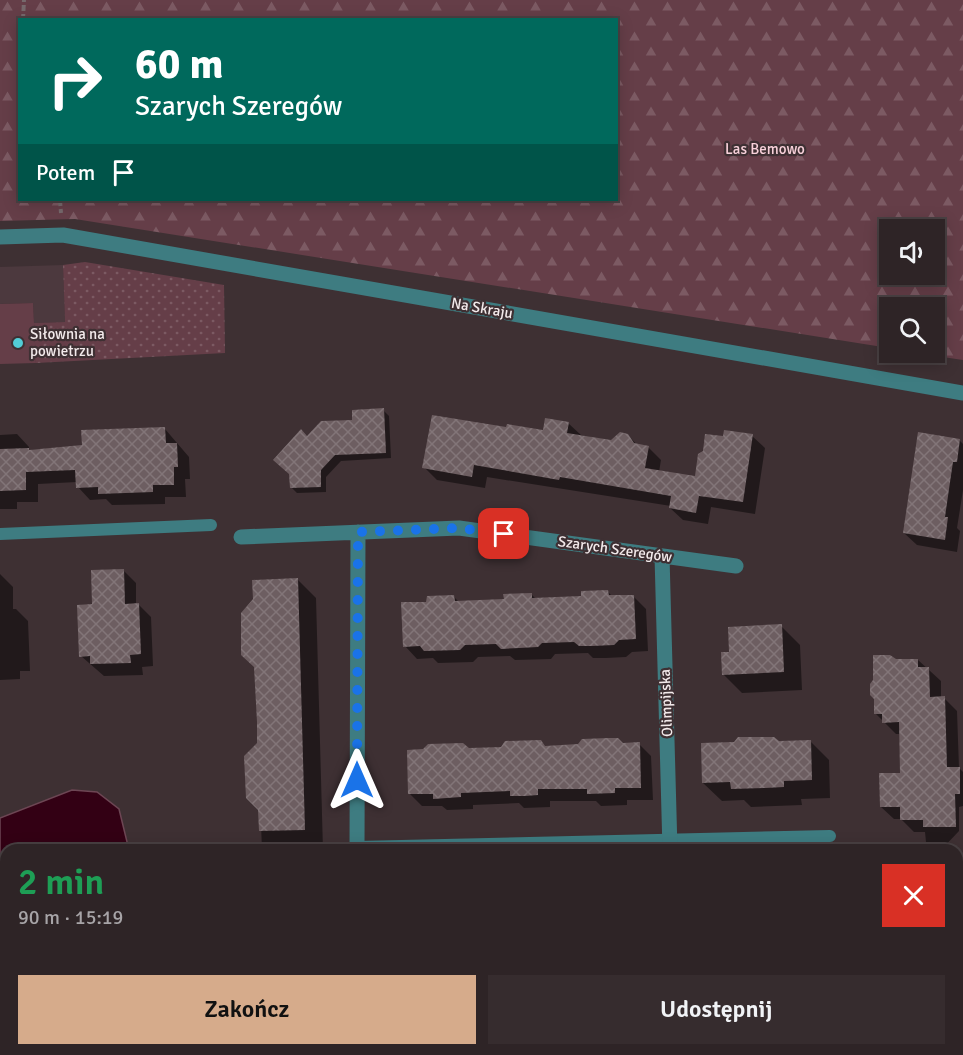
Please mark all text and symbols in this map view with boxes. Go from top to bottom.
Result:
text: 60 m [135,39,224,90]
icon: right [36,42,114,120]
text: Szarych Szeregów [135,90,342,123]
park label: Las Bemowo [725,140,805,158]
icon: arrive [107,156,140,189]
text: Potem [36,159,95,186]
map controls [879,219,945,363]
button: sound [879,219,945,285]
street label: Na Skraju [450,294,514,322]
button: search [879,297,945,363]
place label: Siłownia na powietrzu [30,325,105,360]
marker: Siłownia na powietrzu [11,336,25,350]
pin [478,508,529,559]
icon: arrive [487,517,520,550]
street label: Szarych Szeregów [557,532,673,566]
street label: Olimpijska [656,669,676,737]
position arrow [325,748,389,812]
text: 2 min [18,860,104,905]
button: close [882,864,945,927]
text: 90 m · 15:19 [18,905,123,930]
button: Zakończ [18,975,476,1044]
button: Udostępnij [488,975,945,1044]

